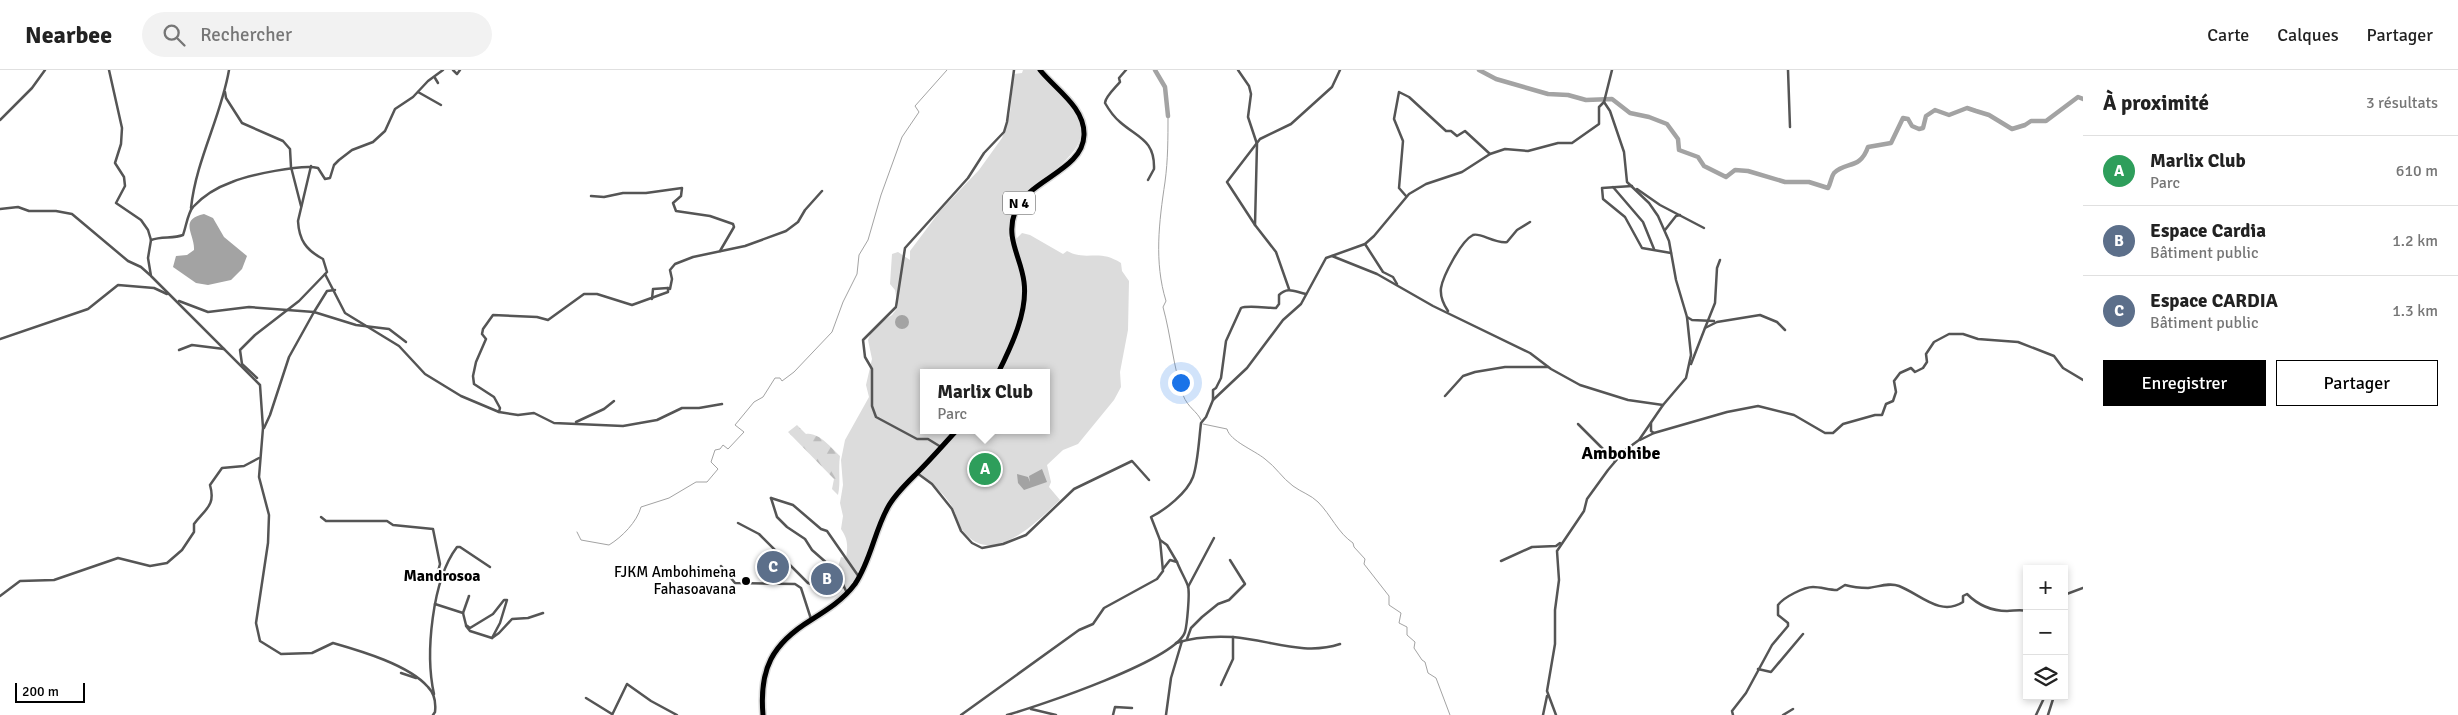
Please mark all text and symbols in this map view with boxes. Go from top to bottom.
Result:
search box [142,12,492,57]
text: Nearbee [25,20,112,50]
icon: search [160,21,188,49]
text: Rechercher [200,23,292,47]
text: Carte [2207,24,2249,46]
text: Calques [2277,24,2339,46]
text: Partager [2367,24,2433,46]
text: À proximité [2103,90,2209,116]
text: 3 résultats [2366,93,2438,113]
text: Marlix Club [2150,149,2246,173]
text: A [2114,161,2124,181]
text: 610 m [2396,161,2438,181]
text: Parc [2150,173,2180,193]
road number: N 4 [1003,192,1035,214]
text: Espace Cardia [2150,219,2266,243]
text: B [2114,231,2124,251]
text: 1.2 km [2392,231,2438,251]
text: Bâtiment public [2150,243,2258,263]
text: Espace CARDIA [2150,289,2278,313]
text: C [2114,301,2124,321]
text: 1.3 km [2392,301,2438,321]
text: Bâtiment public [2150,313,2258,333]
button: Enregistrer [2103,360,2266,406]
button: Partager [2276,360,2438,406]
popup [920,369,1050,434]
your location [1168,370,1194,396]
text: Marlix Club [937,380,1033,404]
text: Parc [937,404,967,424]
district label: Ambohibe [1582,442,1660,464]
pin: A [969,450,1001,488]
pin: C [757,548,789,586]
pin: B [811,560,843,598]
place label: FJKM Ambohimena Fahasoavana [614,563,736,598]
map controls [2023,565,2068,700]
button: + [2023,565,2068,610]
district label: Mandrosoa [403,566,481,586]
marker: FJKM Ambohimena Fahasoavana [740,575,752,587]
button: − [2023,610,2068,655]
button: layers [2023,655,2068,700]
scale bar [15,680,85,703]
text: 200 m [22,683,59,700]

